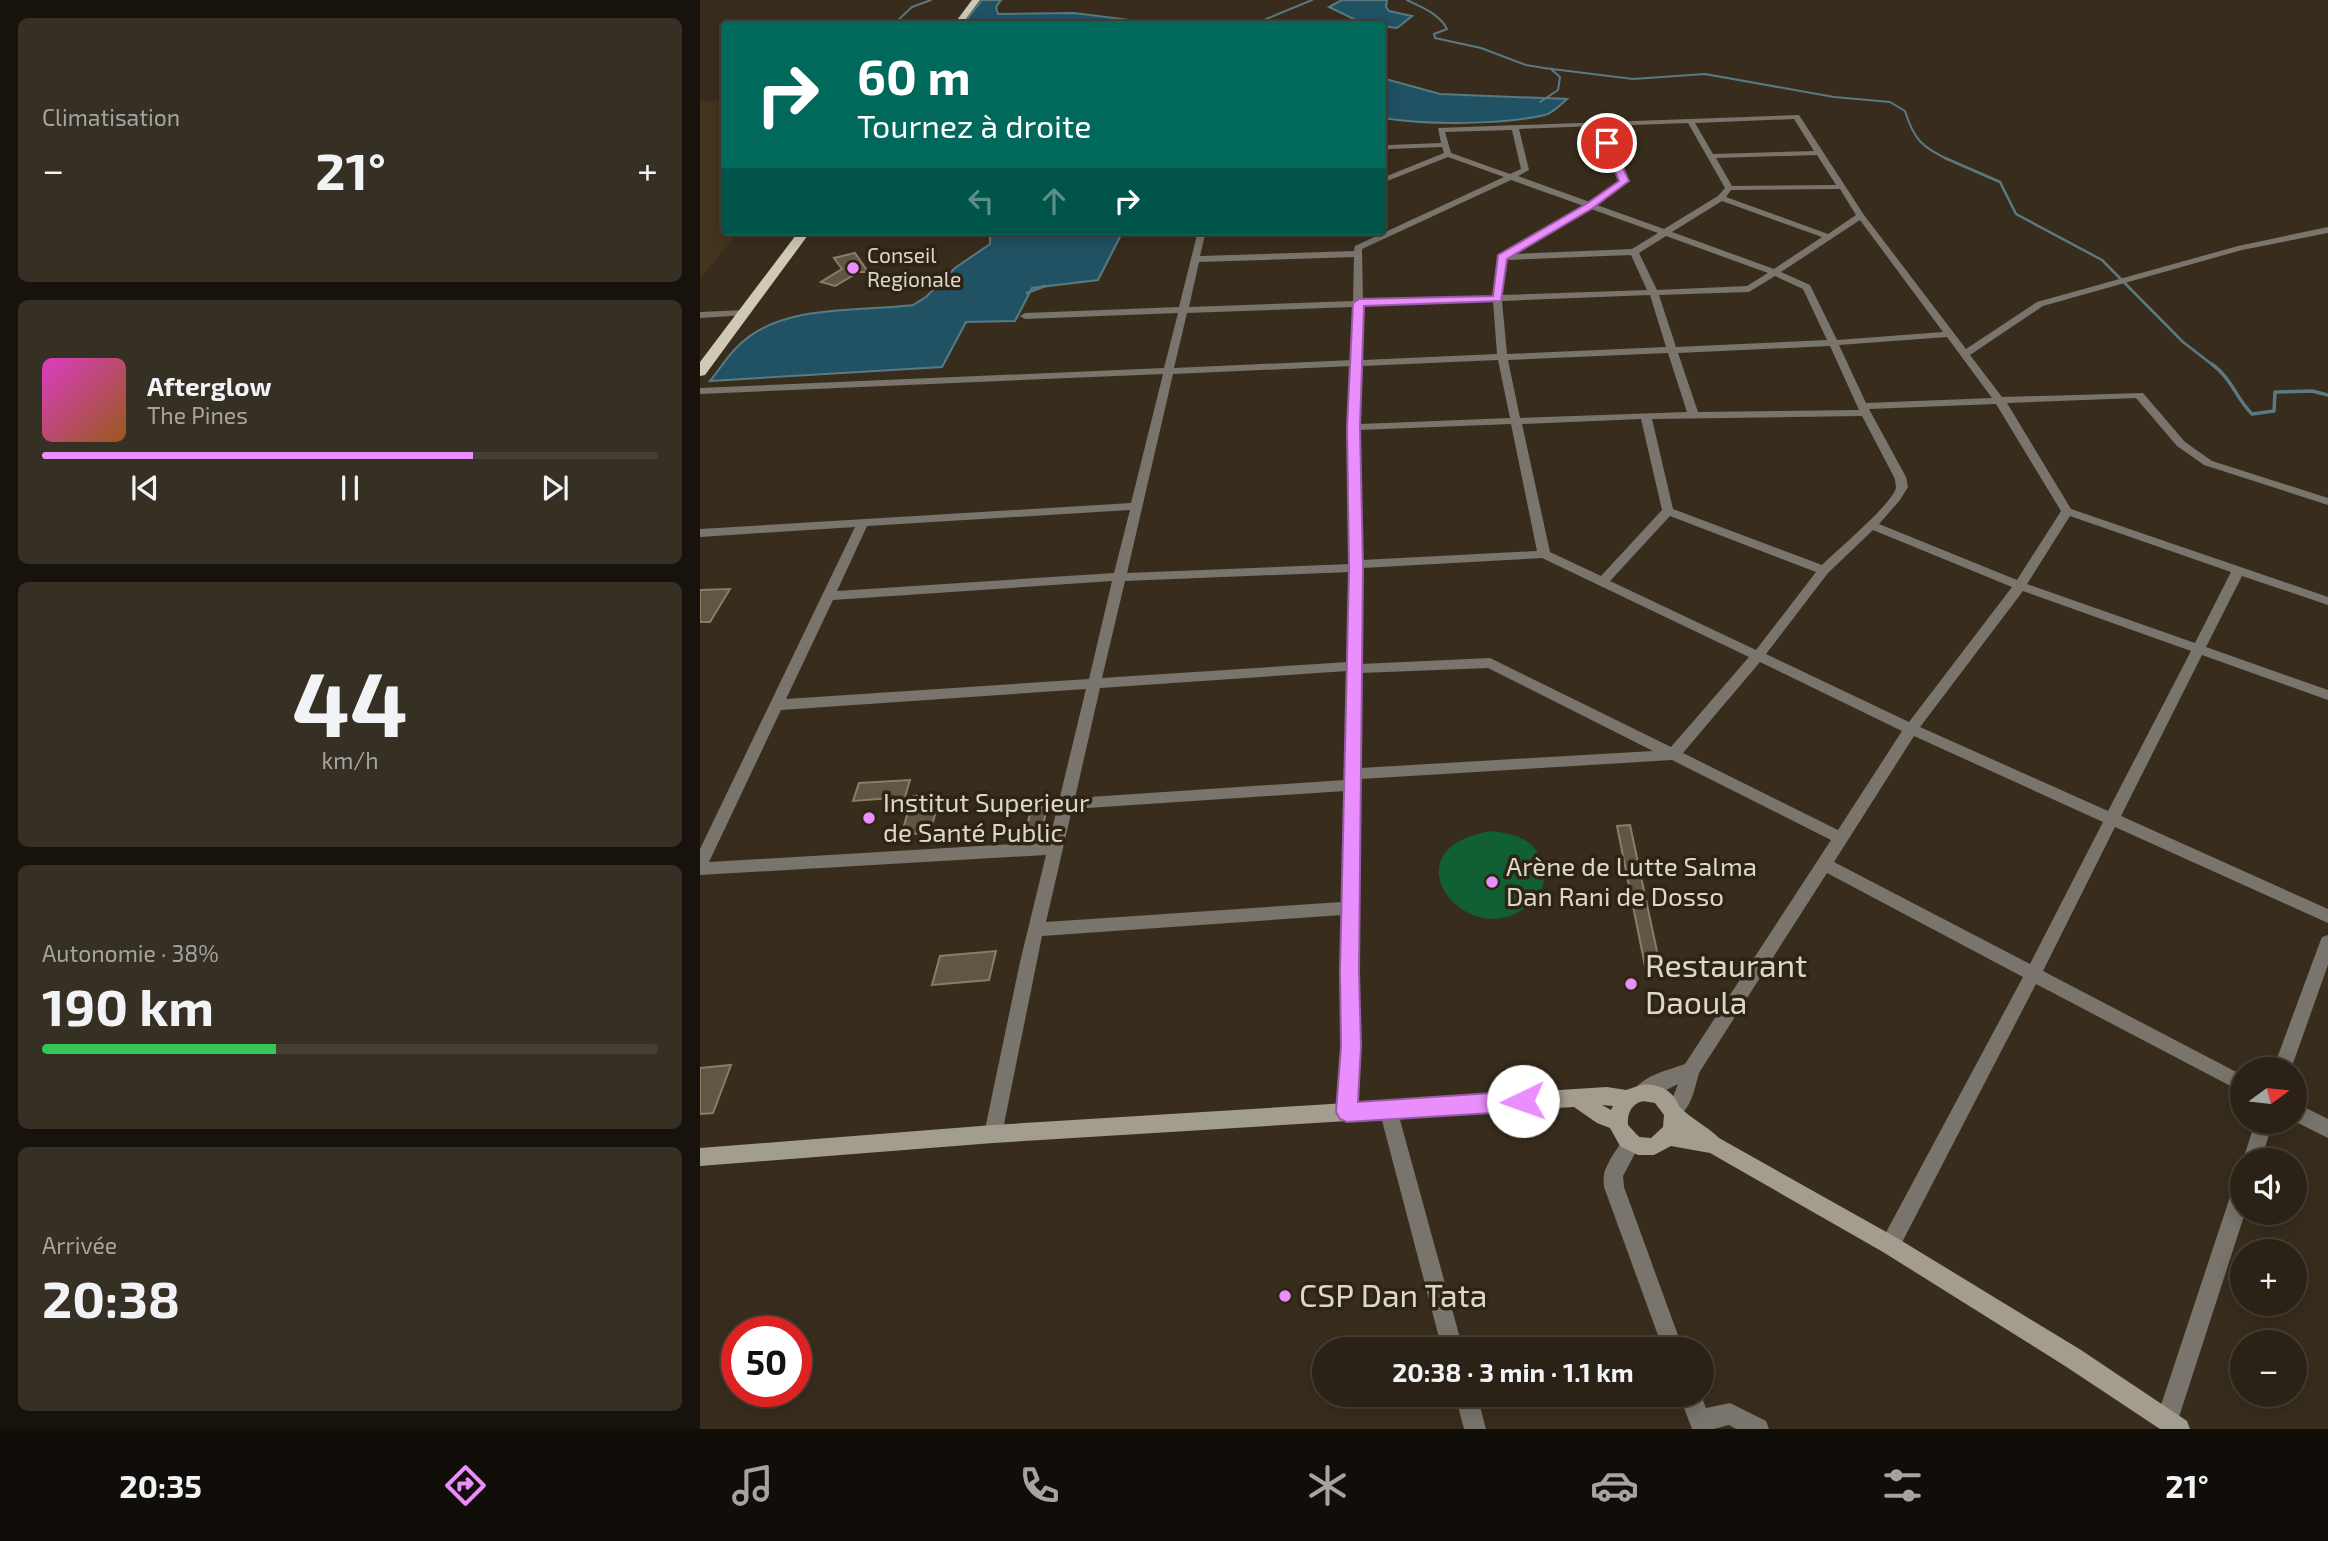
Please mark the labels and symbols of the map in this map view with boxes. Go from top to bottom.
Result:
pin [1577,113,1637,173]
place label: Conseil Regionale [867,242,961,291]
marker: Conseil Regionale [845,260,861,276]
place label: Institut Superieur de Santé Public [883,786,1089,847]
marker: Institut Superieur de Santé Public [861,810,877,826]
place label: Arène de Lutte Salma Dan Rani de Dosso [1506,850,1757,911]
marker: Arène de Lutte Salma Dan Rani de Dosso [1484,874,1500,890]
place label: Restaurant Daoula [1645,945,1807,1020]
marker: Restaurant Daoula [1623,976,1639,992]
north arrow [2230,1057,2306,1134]
position arrow [1486,1064,1560,1138]
place label: CSP Dan Tata [1299,1275,1487,1313]
marker: CSP Dan Tata [1277,1288,1293,1304]
speed limit sign: 50 [721,1316,812,1407]

